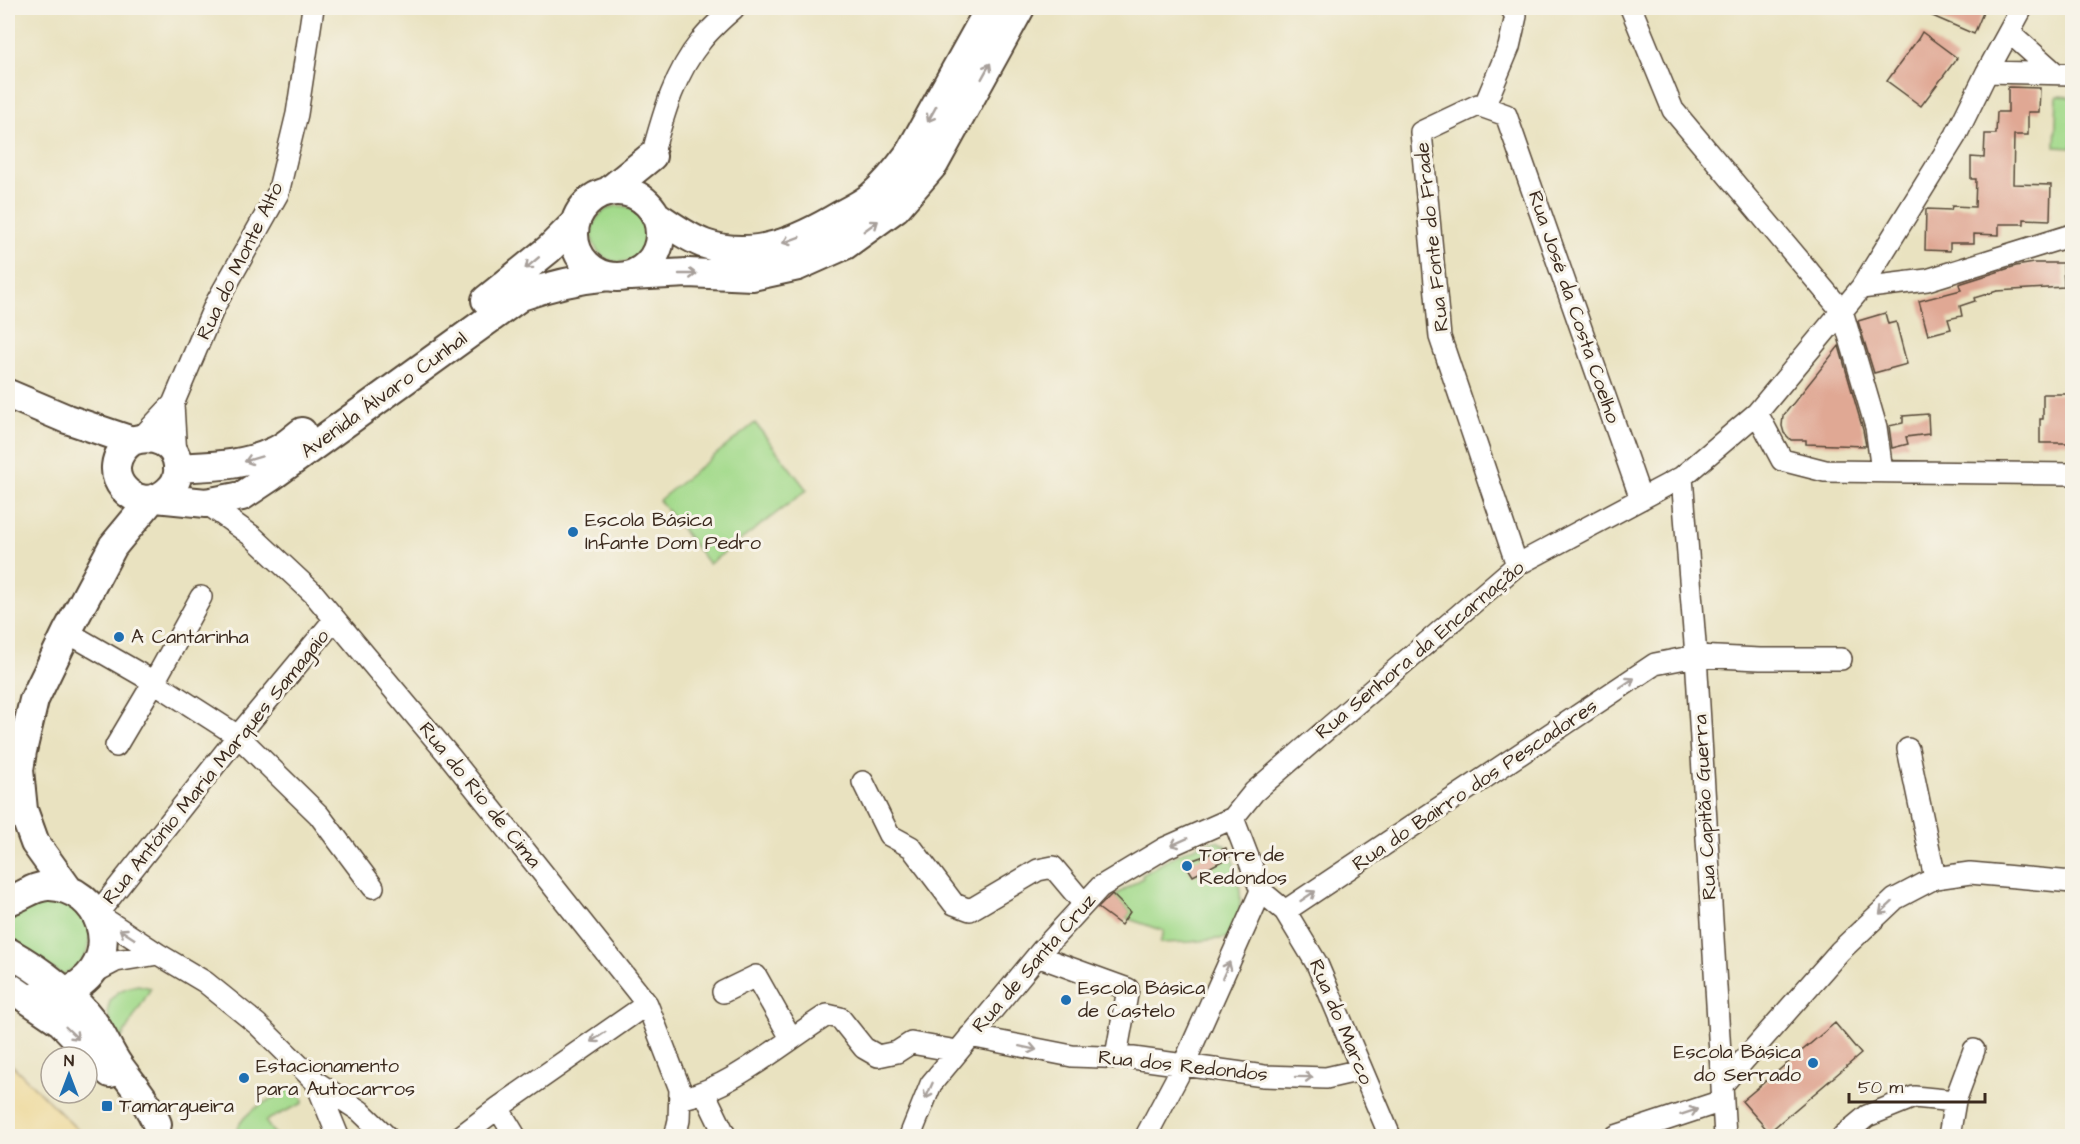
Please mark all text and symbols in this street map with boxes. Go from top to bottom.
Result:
one-way arrow [981,62,992,80]
one-way arrow [926,105,937,123]
street label: Rua Fonte do Frade [1408,141,1456,333]
street label: Rua do Monte Alto [190,178,290,344]
street label: Rua José da Costa Coelho [1521,187,1627,427]
one-way arrow [863,219,879,232]
one-way arrow [782,236,800,247]
one-way arrow [525,256,540,270]
one-way arrow [678,268,698,280]
street label: Avenida Álvaro Cunhal [295,325,473,465]
one-way arrow [244,454,263,465]
place label: Escola Básica Infante Dom Pedro [585,506,761,557]
marker: Escola Básica Infante Dom Pedro [566,525,580,539]
street label: Rua Senhora da Encarnação [1309,554,1531,746]
place label: A Cantarinha [131,623,249,651]
street label: Rua António Maria Marques Samagaio [96,624,337,911]
marker: A Cantarinha [112,630,126,644]
one-way arrow [1618,677,1635,689]
street label: Rua do Bairro dos Pescadores [1347,692,1603,878]
street label: Rua Capitão Guerra [1686,714,1724,900]
street label: Rua do Rio de Cima [412,716,548,874]
one-way arrow [1170,837,1189,848]
place label: Torre de Redondos [1199,841,1287,892]
marker: Torre de Redondos [1180,859,1194,873]
street label: Rua de Santa Cruz [966,887,1102,1039]
one-way arrow [1299,890,1316,902]
one-way arrow [1878,901,1893,915]
one-way arrow [120,928,136,940]
street label: Rua do Marco [1302,955,1380,1089]
one-way arrow [1220,962,1232,980]
place label: Escola Básica de Castelo [1078,974,1205,1025]
marker: Escola Básica de Castelo [1059,993,1073,1007]
one-way arrow [64,1026,79,1040]
one-way arrow [591,1031,607,1043]
place label: Escola Básica do Serrado [1674,1038,1801,1089]
one-way arrow [1017,1043,1037,1054]
street label: Rua dos Redondos [1097,1043,1269,1089]
north arrow [39,1045,99,1105]
text: N [64,1050,74,1072]
place label: Estacionamento para Autocarros [256,1052,415,1103]
marker: Escola Básica do Serrado [1806,1056,1820,1070]
scale bar [1849,1066,1986,1104]
marker: Estacionamento para Autocarros [237,1071,251,1085]
one-way arrow [1293,1072,1313,1083]
text: 50 m [1858,1075,1903,1100]
one-way arrow [923,1082,934,1100]
place label: Tamargueira [119,1092,234,1121]
marker: Tamargueira [100,1099,114,1113]
one-way arrow [1679,1106,1698,1117]

